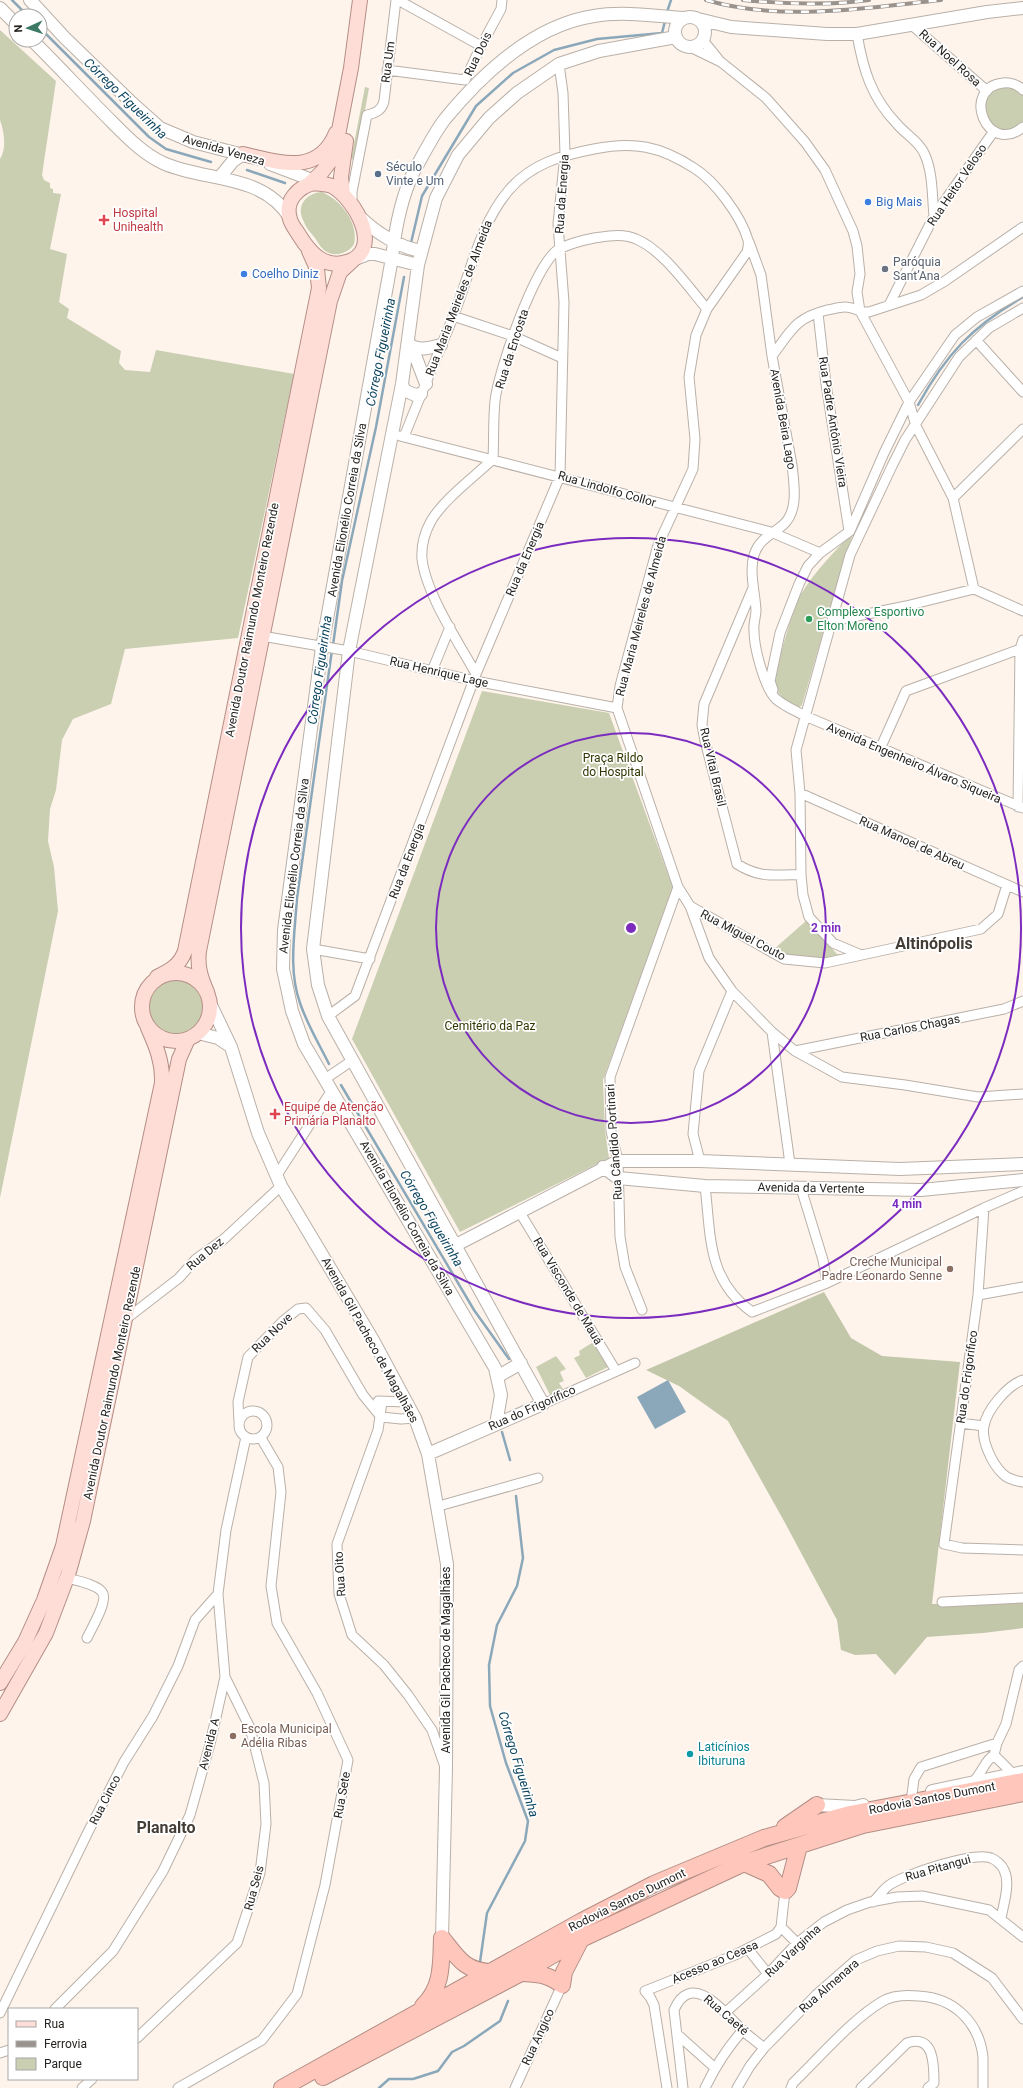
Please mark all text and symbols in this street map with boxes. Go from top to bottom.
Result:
north arrow [8,8,48,48]
text: N [12,24,25,33]
street label: Rua Noel Rosa [916,27,984,89]
street label: Rua Dois [461,30,495,78]
street label: Rua Um [379,40,397,84]
water label: Córrego Figueirinha [81,55,170,142]
street label: Avenida Veneza [181,132,267,168]
street label: Rua Heitor Veloso [924,141,990,229]
street label: Rua da Energia [552,154,572,234]
place label: Século Vinte e Um [386,160,444,188]
marker: Século Vinte e Um [373,169,383,179]
place label: Big Mais [876,195,922,209]
marker: Big Mais [863,197,873,207]
place label: Hospital Unihealth [113,206,163,234]
marker: Hospital Unihealth [98,214,110,226]
street label: Rua Maria Meireles de Almeida [423,218,495,378]
place label: Paróquia Sant’Ana [893,255,941,283]
marker: Paróquia Sant’Ana [880,264,890,274]
place label: Coelho Diniz [252,267,319,281]
marker: Coelho Diniz [239,269,249,279]
water label: Córrego Figueirinha [363,297,398,407]
street label: Rua da Encosta [493,307,531,391]
street label: Rua Padre Antônio Vieira [816,356,850,488]
street label: Avenida Beira Lago [767,367,799,471]
street label: Avenida Elionélio Correia da Silva [325,422,369,598]
street label: Rua Lindolfo Collor [556,468,658,510]
street label: Avenida Doutor Raimundo Monteiro Rezende [222,502,282,738]
street label: Rua da Energia [503,520,547,598]
street label: Rua Maria Meireles de Almeida [613,534,669,698]
place label: Complexo Esportivo Elton Moreno [817,605,924,633]
water label: Córrego Figueirinha [304,614,335,726]
marker: Complexo Esportivo Elton Moreno [804,614,814,624]
street label: Rua Henrique Lage [388,654,490,690]
street label: Avenida Engenheiro Álvaro Siqueira [825,719,1004,806]
street label: Rua Vital Brasil [697,726,729,808]
park label: Praça Rildo do Hospital [582,751,644,779]
street label: Avenida Elionélio Correia da Silva [276,778,312,954]
street label: Rua Manoel de Abreu [857,813,967,873]
street label: Rua da Energia [386,821,428,901]
street label: Rua Miguel Couto [698,907,788,963]
centre of rings [624,921,638,935]
text: 2 min [811,921,841,935]
district label: Altinópolis [895,934,973,953]
street label: Rua Carlos Chagas [859,1011,961,1045]
park label: Cemitério da Paz [445,1019,536,1033]
street label: Rua Cândido Portinari [603,1083,625,1201]
place label: Equipe de Atenção Primária Planalto [284,1100,384,1128]
marker: Equipe de Atenção Primária Planalto [269,1108,281,1120]
street label: Avenida Elionélio Correia da Silva [357,1138,457,1298]
water label: Córrego Figueirinha [397,1167,466,1269]
street label: Avenida da Vertente [757,1180,865,1196]
text: 4 min [892,1197,922,1211]
street label: Rua Dez [184,1235,226,1273]
street label: Rua Visconde de Mauá [530,1235,606,1347]
street label: Avenida Gil Pacheco de Magalhães [319,1255,421,1425]
place label: Creche Municipal Padre Leonardo Senne [821,1255,942,1283]
marker: Creche Municipal Padre Leonardo Senne [945,1264,955,1274]
street label: Avenida Doutor Raimundo Monteiro Rezende [80,1265,144,1501]
street label: Rua Nove [249,1310,295,1356]
street label: Rua do Frigorífico [954,1329,980,1425]
street label: Rua do Frigorífico [486,1382,578,1434]
street label: Rua Oito [331,1551,349,1597]
street label: Avenida Gil Pacheco de Magalhães [439,1567,453,1753]
water label: Córrego Figueirinha [495,1709,542,1819]
street label: Avenida A [196,1716,222,1772]
place label: Escola Municipal Adélia Ribas [241,1722,332,1750]
marker: Escola Municipal Adélia Ribas [228,1731,238,1741]
place label: Laticínios Ibituruna [698,1740,750,1768]
marker: Laticínios Ibituruna [685,1749,695,1759]
street label: Rua Sete [331,1770,353,1820]
street label: Rua Cinco [87,1773,124,1827]
street label: Rodovia Santos Dumont [868,1779,996,1817]
district label: Planalto [136,1818,196,1837]
street label: Rua Pitangui [904,1852,972,1884]
street label: Rua Seis [241,1864,267,1912]
street label: Rodovia Santos Dumont [566,1866,688,1934]
street label: Rua Varginha [762,1922,824,1980]
street label: Acesso ao Ceasa [670,1937,760,1987]
street label: Rua Almenara [796,1956,862,2016]
street label: Rua Caeté [701,1992,751,2038]
street label: Rua Angico [519,2006,557,2067]
legend [8,2008,138,2080]
text: Rua [44,2017,65,2031]
text: Ferrovia [44,2037,87,2051]
text: Parque [44,2057,82,2071]

